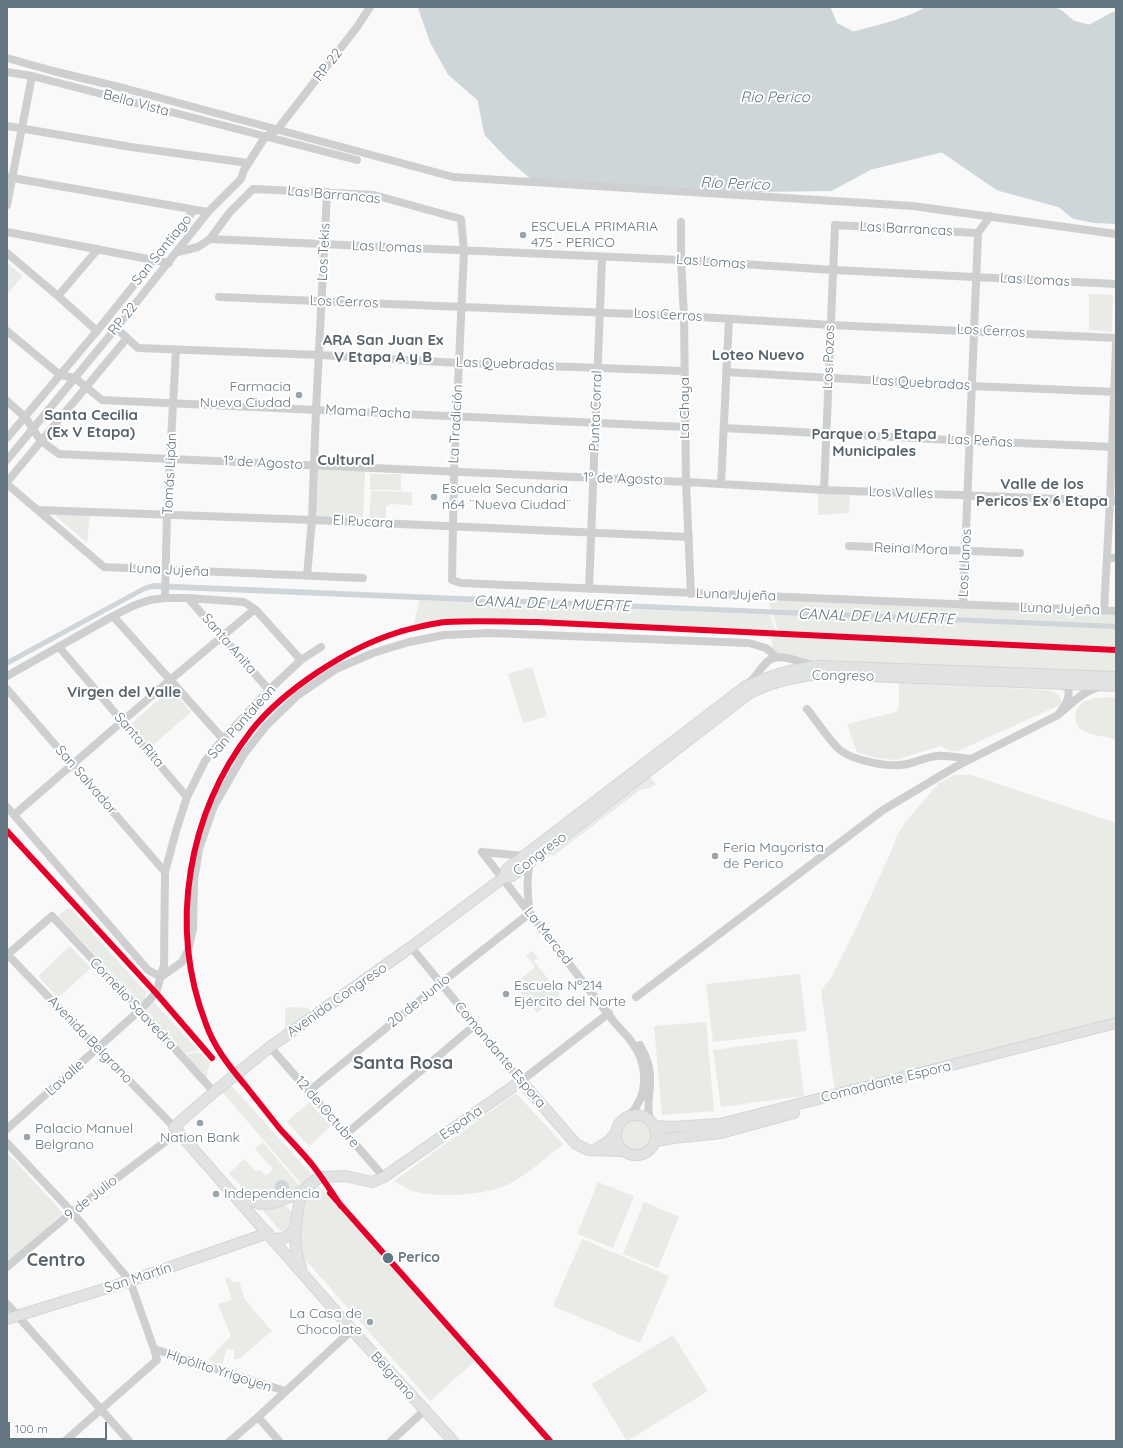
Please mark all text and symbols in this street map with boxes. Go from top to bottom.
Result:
street label: RP 22 [310,45,346,85]
street label: Bella Vista [101,86,171,120]
water label: Rio Perico [740,88,810,106]
water label: Río Perico [700,174,770,194]
street label: Las Barrancas [287,183,381,207]
street label: San Santiago [128,211,196,289]
street label: Las Barrancas [859,218,953,240]
place label: ESCUELA PRIMARIA 475 - PERICO [531,219,658,252]
street label: Los Tekis [314,223,334,281]
marker: ESCUELA PRIMARIA 475 - PERICO [518,230,528,240]
street label: Las Lomas [352,237,422,257]
street label: Las Lomas [675,251,747,273]
street label: Las Lomas [1000,270,1070,290]
street label: Los Cerros [309,292,379,312]
street label: RP 22 [105,299,141,339]
street label: Los Cerros [633,305,703,325]
street label: Los Cerros [956,321,1026,341]
street label: Los Pozos [819,325,839,389]
district label: ARA San Juan Ex V Etapa A y B [323,331,443,366]
district label: Loteo Nuevo [712,346,804,364]
street label: Las Quebradas [455,354,555,374]
street label: Punta Corral [586,370,606,452]
street label: Las Quebradas [871,372,971,394]
street label: La Chaya [677,377,693,439]
place label: Farmacia Nueva Ciudad [200,379,291,412]
street label: La Tradición [446,384,466,464]
marker: Farmacia Nueva Ciudad [294,390,304,400]
street label: Mama Pacha [325,401,411,423]
district label: Santa Cecilia (Ex V Etapa) [44,406,138,441]
district label: Parque o 5 Etapa Municipales [811,425,937,460]
street label: Las Peñas [947,431,1013,451]
street label: Tomás Lipán [159,432,181,516]
district label: Cultural [318,451,374,469]
street label: 1º de Agosto [223,453,303,473]
street label: 1º de Agosto [583,469,663,489]
district label: Valle de los Pericos Ex 6 Etapa [976,475,1108,510]
place label: Escuela Secundaria n64 ¨Nueva Ciudad¨ [442,481,571,514]
street label: Los Valles [868,483,934,503]
marker: Escuela Secundaria n64 ¨Nueva Ciudad¨ [429,492,439,502]
street label: El Pucara [332,512,394,532]
street label: Los Llanos [955,528,975,598]
street label: Reina Mora [874,539,948,559]
street label: Luna Jujeña [129,560,209,580]
street label: Luna Jujeña [696,585,776,605]
water label: CANAL DE LA MUERTE [474,592,630,616]
street label: Luna Jujeña [1020,599,1100,619]
water label: CANAL DE LA MUERTE [798,605,954,629]
street label: Santa Anita [198,610,260,678]
street label: Congreso [812,667,874,685]
street label: San Pantaleon [204,681,280,763]
district label: Virgen del Valle [67,683,181,701]
street label: Santa Rita [111,709,167,771]
street label: San Salvador [52,742,120,818]
street label: Congreso [510,829,570,879]
place label: Feria Mayorista de Perico [723,840,824,872]
marker: Feria Mayorista de Perico [710,851,720,861]
street label: La Merced [520,904,576,968]
street label: Cornelio Saavedra [86,954,180,1054]
street label: Avenida Congreso [284,959,390,1041]
street label: 20 de Junio [384,971,454,1031]
place label: Escuela Nº214 Ejército del Norte [514,978,626,1010]
marker: Escuela Nº214 Ejército del Norte [501,989,511,999]
street label: Avenida Belgrano [44,993,136,1087]
street label: Comandante Espora [451,998,549,1112]
district label: Santa Rosa [353,1053,453,1075]
street label: Lavalle [42,1056,88,1100]
street label: Comandante Espora [819,1058,953,1106]
street label: 12 de Octubre [291,1073,363,1151]
street label: España [436,1102,486,1144]
marker: Nation Bank [195,1118,205,1128]
place label: Palacio Manuel Belgrano [35,1121,133,1154]
place label: Nation Bank [160,1130,240,1146]
marker: Palacio Manuel Belgrano [22,1132,32,1142]
street label: 9 de Julio [61,1172,121,1224]
place label: Independencia [224,1186,320,1202]
marker: Independencia [211,1189,221,1199]
district label: Centro [27,1250,85,1272]
place label: Perico [398,1250,440,1266]
marker: Perico [381,1251,395,1265]
street label: San Martín [102,1259,174,1297]
place label: La Casa de Chocolate [289,1306,362,1338]
marker: La Casa de Chocolate [365,1317,375,1327]
street label: Hipólito Yrigoyen [164,1346,274,1396]
street label: Belgrano [367,1348,419,1404]
scale bar [10,1414,109,1440]
text: 100 m [15,1421,48,1436]

